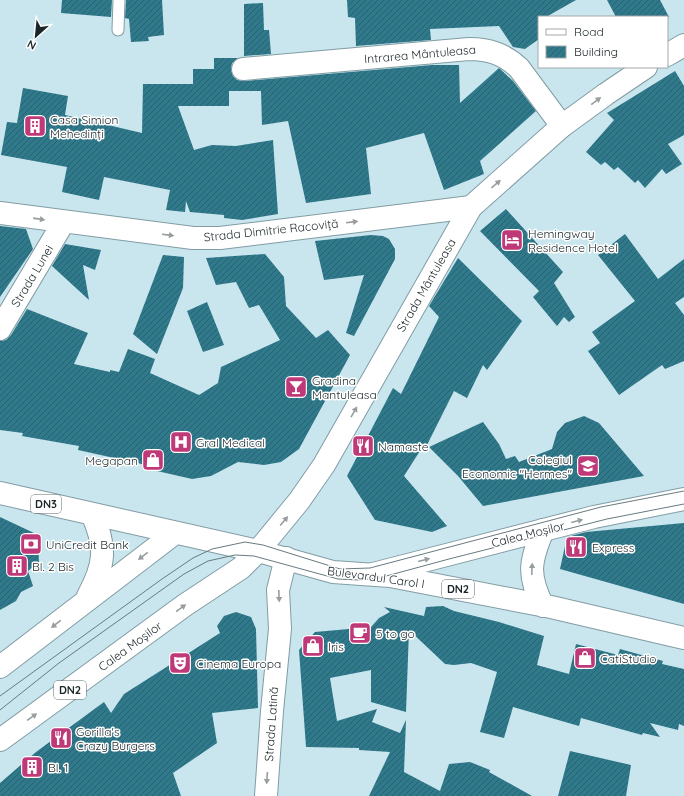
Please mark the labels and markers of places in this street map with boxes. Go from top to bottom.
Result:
place label: Casa Simion Mehedinți [50,112,118,141]
building icon: Casa Simion Mehedinți [22,113,48,139]
place label: Hemingway Residence Hotel [528,226,618,255]
hotel icon: Hemingway Residence Hotel [499,227,525,253]
place label: Gradina Mantuleasa [312,373,377,402]
bar icon: Gradina Mantuleasa [283,374,309,400]
hospital icon: Gral Medical [168,429,194,455]
restaurant icon: Namaste [350,433,376,459]
place label: Gral Medical [196,435,265,450]
place label: Namaste [378,439,429,454]
shop icon: Megapan [140,447,166,473]
place label: Colegiul Economic "Hermes" [462,452,572,481]
place label: Megapan [85,453,138,468]
school or university icon: Colegiul Economic "Hermes" [575,453,601,479]
bank icon: UniCredit Bank [18,531,44,557]
restaurant icon: Express [563,534,589,560]
place label: UniCredit Bank [46,537,129,552]
place label: Express [592,540,635,555]
building icon: Bl. 2 Bis [4,553,30,579]
place label: Bl. 2 Bis [32,559,74,574]
cafe icon: 5 to go [347,620,373,646]
place label: 5 to go [376,626,415,641]
shop icon: Iris [300,633,326,659]
place label: Iris [328,639,344,654]
shop icon: CatiStudio [572,645,598,671]
theatre icon: Cinema Europa [167,650,193,676]
place label: CatiStudio [600,651,656,666]
place label: Cinema Europa [196,656,281,671]
place label: Gorilla's Crazy Burgers [76,724,155,753]
restaurant icon: Gorilla's Crazy Burgers [48,725,74,751]
building icon: Bl. 1 [19,754,45,780]
place label: Bl. 1 [48,760,68,775]

